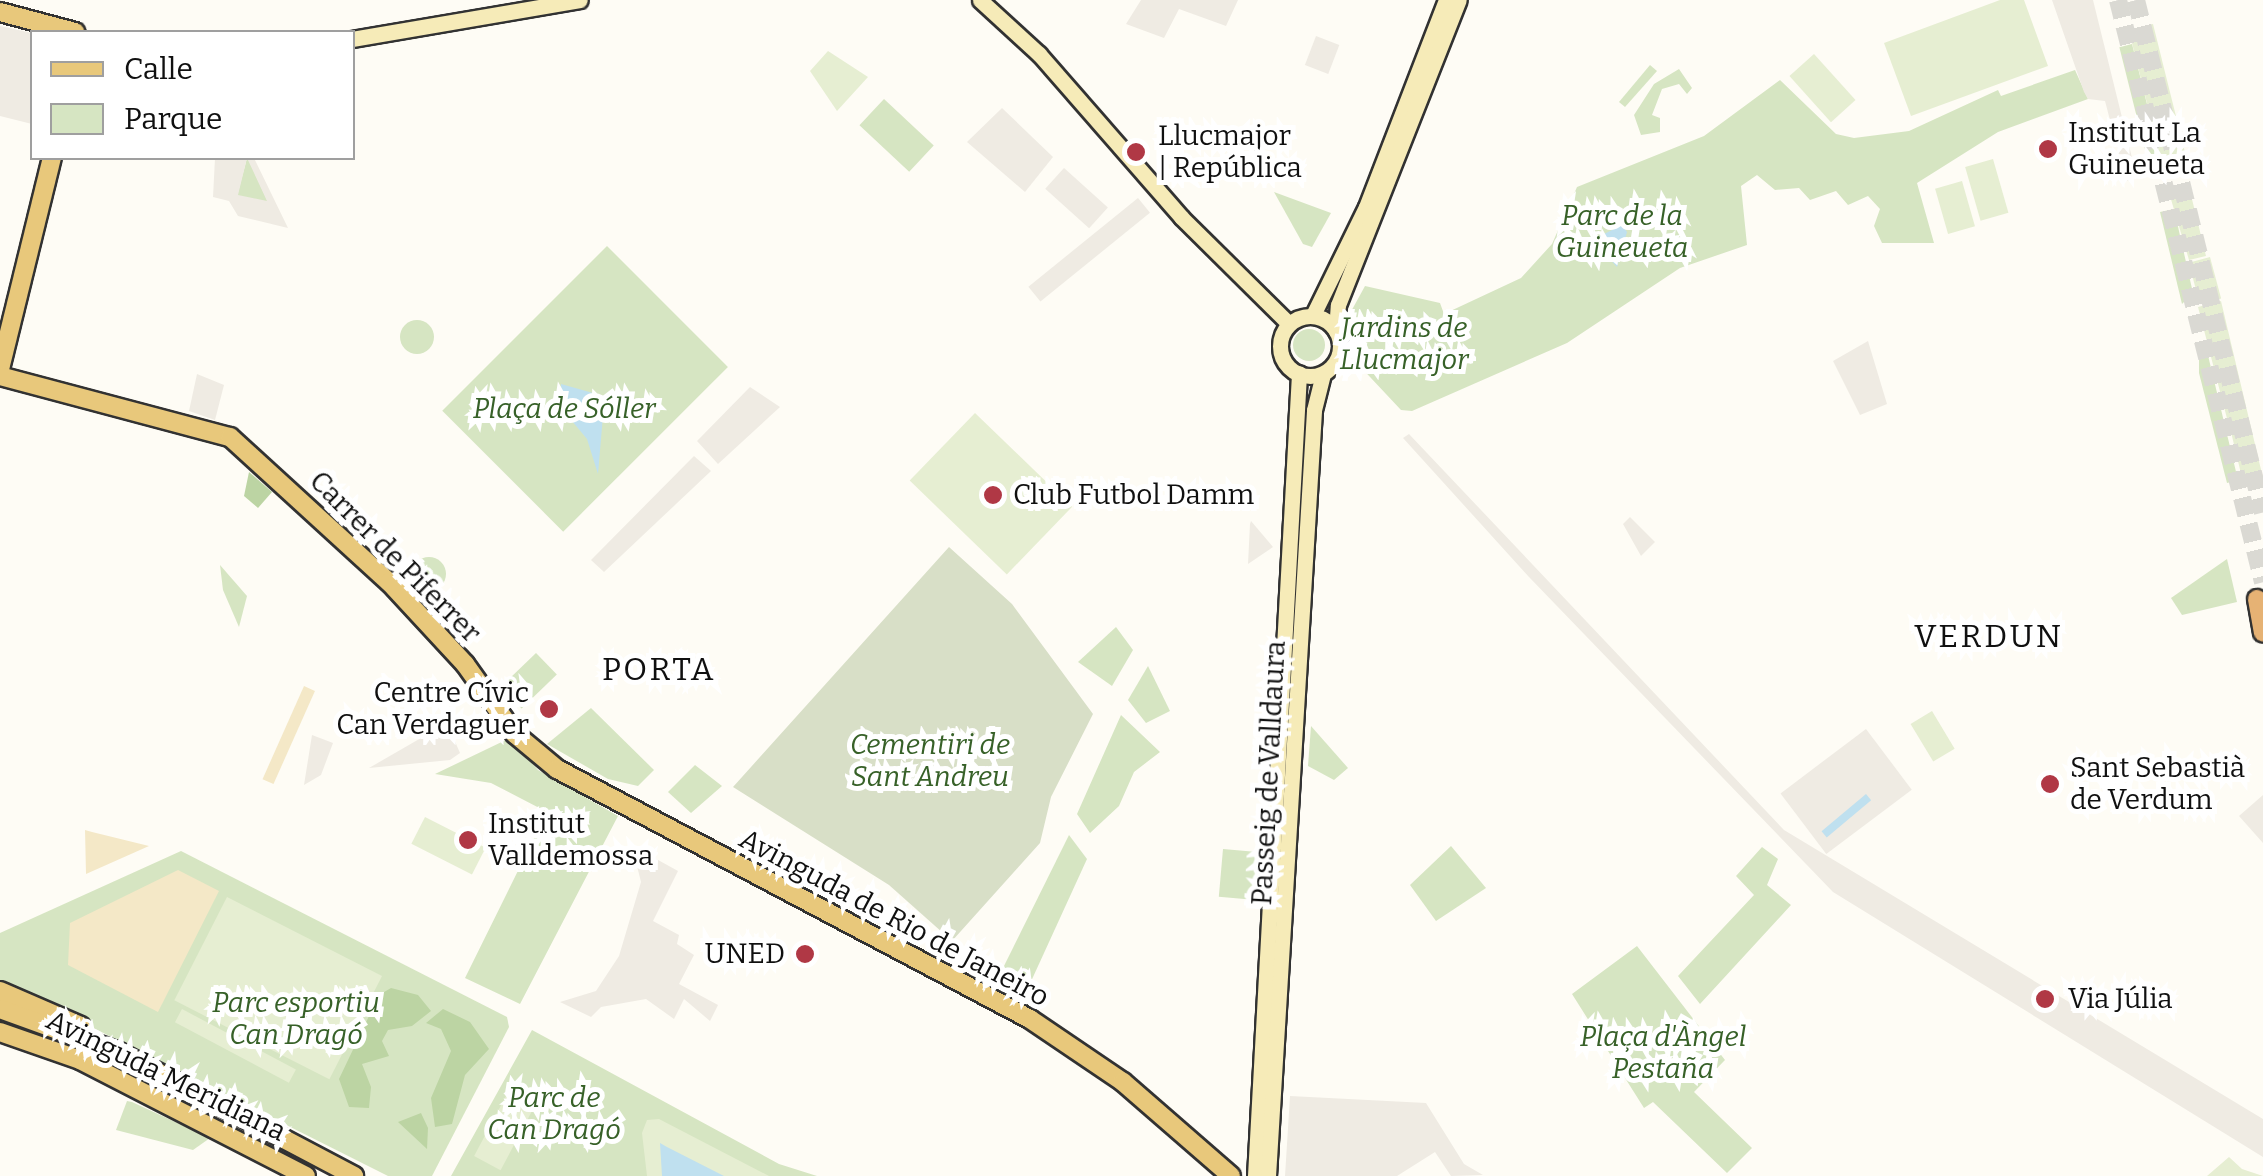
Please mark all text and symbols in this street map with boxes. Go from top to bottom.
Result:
legend [30,30,355,160]
text: Calle [124,51,193,87]
text: Parque [124,101,222,137]
place label: Institut La Guineueta [2068,116,2205,182]
place label: Llucmajor | República [1158,119,1302,185]
marker: Institut La Guineueta [2037,138,2059,160]
marker: Llucmajor | República [1123,139,1149,165]
park label: Parc de la Guineueta [1556,199,1688,265]
park label: Jardins de Llucmajor [1340,311,1468,377]
park label: Plaça de Sóller [473,392,655,426]
street label: Carrer de Piferrer [302,464,488,650]
place label: Club Futbol Damm [1013,478,1254,512]
marker: Club Futbol Damm [982,484,1004,506]
district label: VERDUN [1914,617,2064,655]
street label: Passeig de Valldaura [1245,640,1293,906]
district label: PORTA [602,650,716,688]
place label: Centre Cívic Can Verdaguer [336,676,529,742]
marker: Centre Cívic Can Verdaguer [538,698,560,720]
park label: Cementiri de Sant Andreu [850,728,1010,794]
place label: Sant Sebastià de Verdum [2070,751,2245,817]
marker: Sant Sebastià de Verdum [2039,773,2061,795]
place label: Institut Valldemossa [488,807,653,873]
street label: Avinguda de Rio de Janeiro [734,822,1054,1014]
marker: Institut Valldemossa [457,829,479,851]
place label: UNED [705,937,785,971]
marker: UNED [794,943,816,965]
place label: Via Júlia [2068,982,2173,1016]
park label: Parc esportiu Can Dragó [212,986,380,1052]
marker: Via Júlia [2032,986,2058,1012]
street label: Avinguda Meridiana [41,1003,291,1149]
park label: Plaça d'Àngel Pestaña [1580,1020,1746,1086]
park label: Parc de Can Dragó [487,1081,621,1147]

